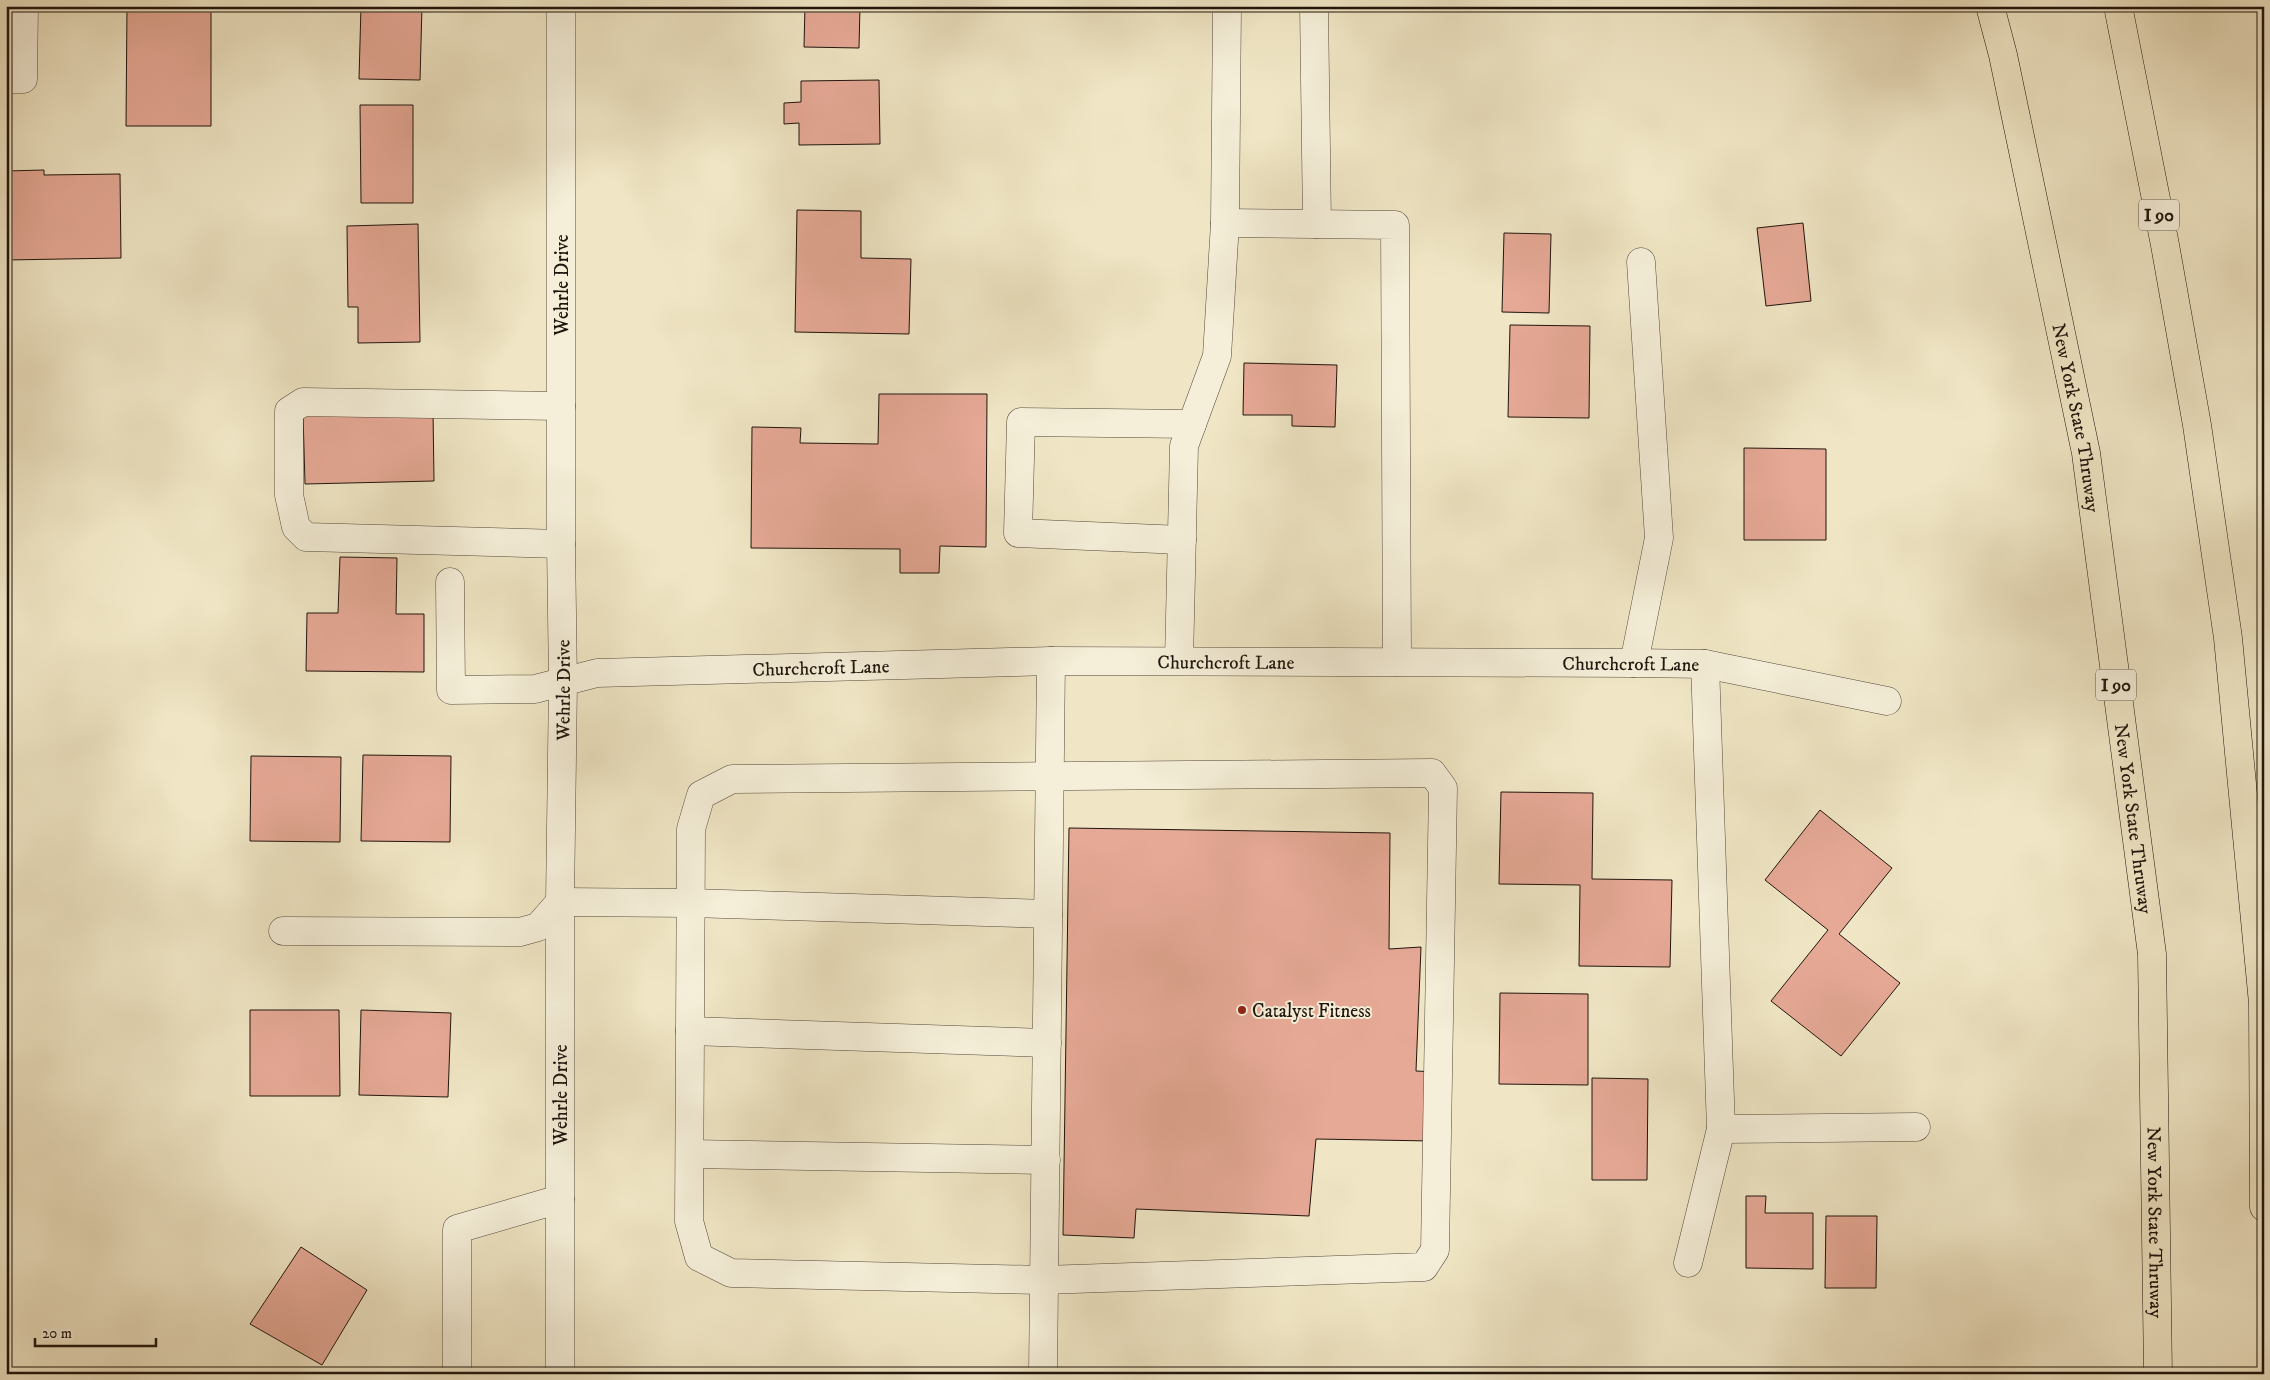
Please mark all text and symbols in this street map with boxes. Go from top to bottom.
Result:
road number: I 90 [2139,200,2179,230]
street label: Wehrle Drive [551,234,574,337]
street label: New York State Thruway [2046,322,2104,515]
street label: Wehrle Drive [552,639,576,742]
street label: Churchcroft Lane [1157,651,1294,675]
street label: Churchcroft Lane [1562,653,1700,677]
street label: Churchcroft Lane [752,655,890,682]
road number: I 90 [2096,670,2136,700]
street label: New York State Thruway [2109,722,2157,916]
place label: Catalyst Fitness [1252,1000,1371,1023]
marker: Catalyst Fitness [1236,1004,1248,1016]
street label: Wehrle Drive [550,1044,573,1147]
street label: New York State Thruway [2141,1126,2167,1319]
scale bar [35,1315,156,1347]
text: 20 m [42,1324,72,1343]

